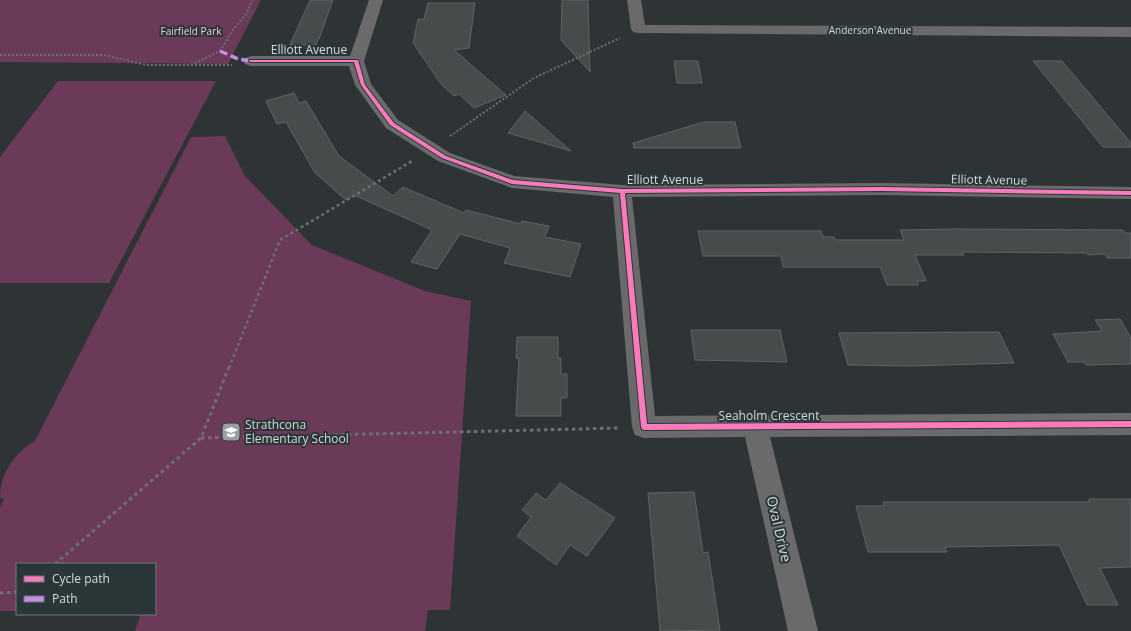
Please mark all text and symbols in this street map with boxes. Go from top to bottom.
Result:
street label: Anderson Avenue [829,23,912,37]
park label: Fairfield Park [161,24,222,38]
street label: Elliott Avenue [271,41,347,58]
street label: Elliott Avenue [951,170,1028,189]
street label: Elliott Avenue [627,171,703,188]
street label: Seaholm Crescent [719,407,819,424]
place label: Strathcona Elementary School [245,416,349,447]
school or university icon: Strathcona Elementary School [220,421,242,443]
street label: Oval Drive [763,494,796,564]
legend [16,563,156,615]
text: Cycle path [52,570,110,587]
text: Path [52,590,78,607]

